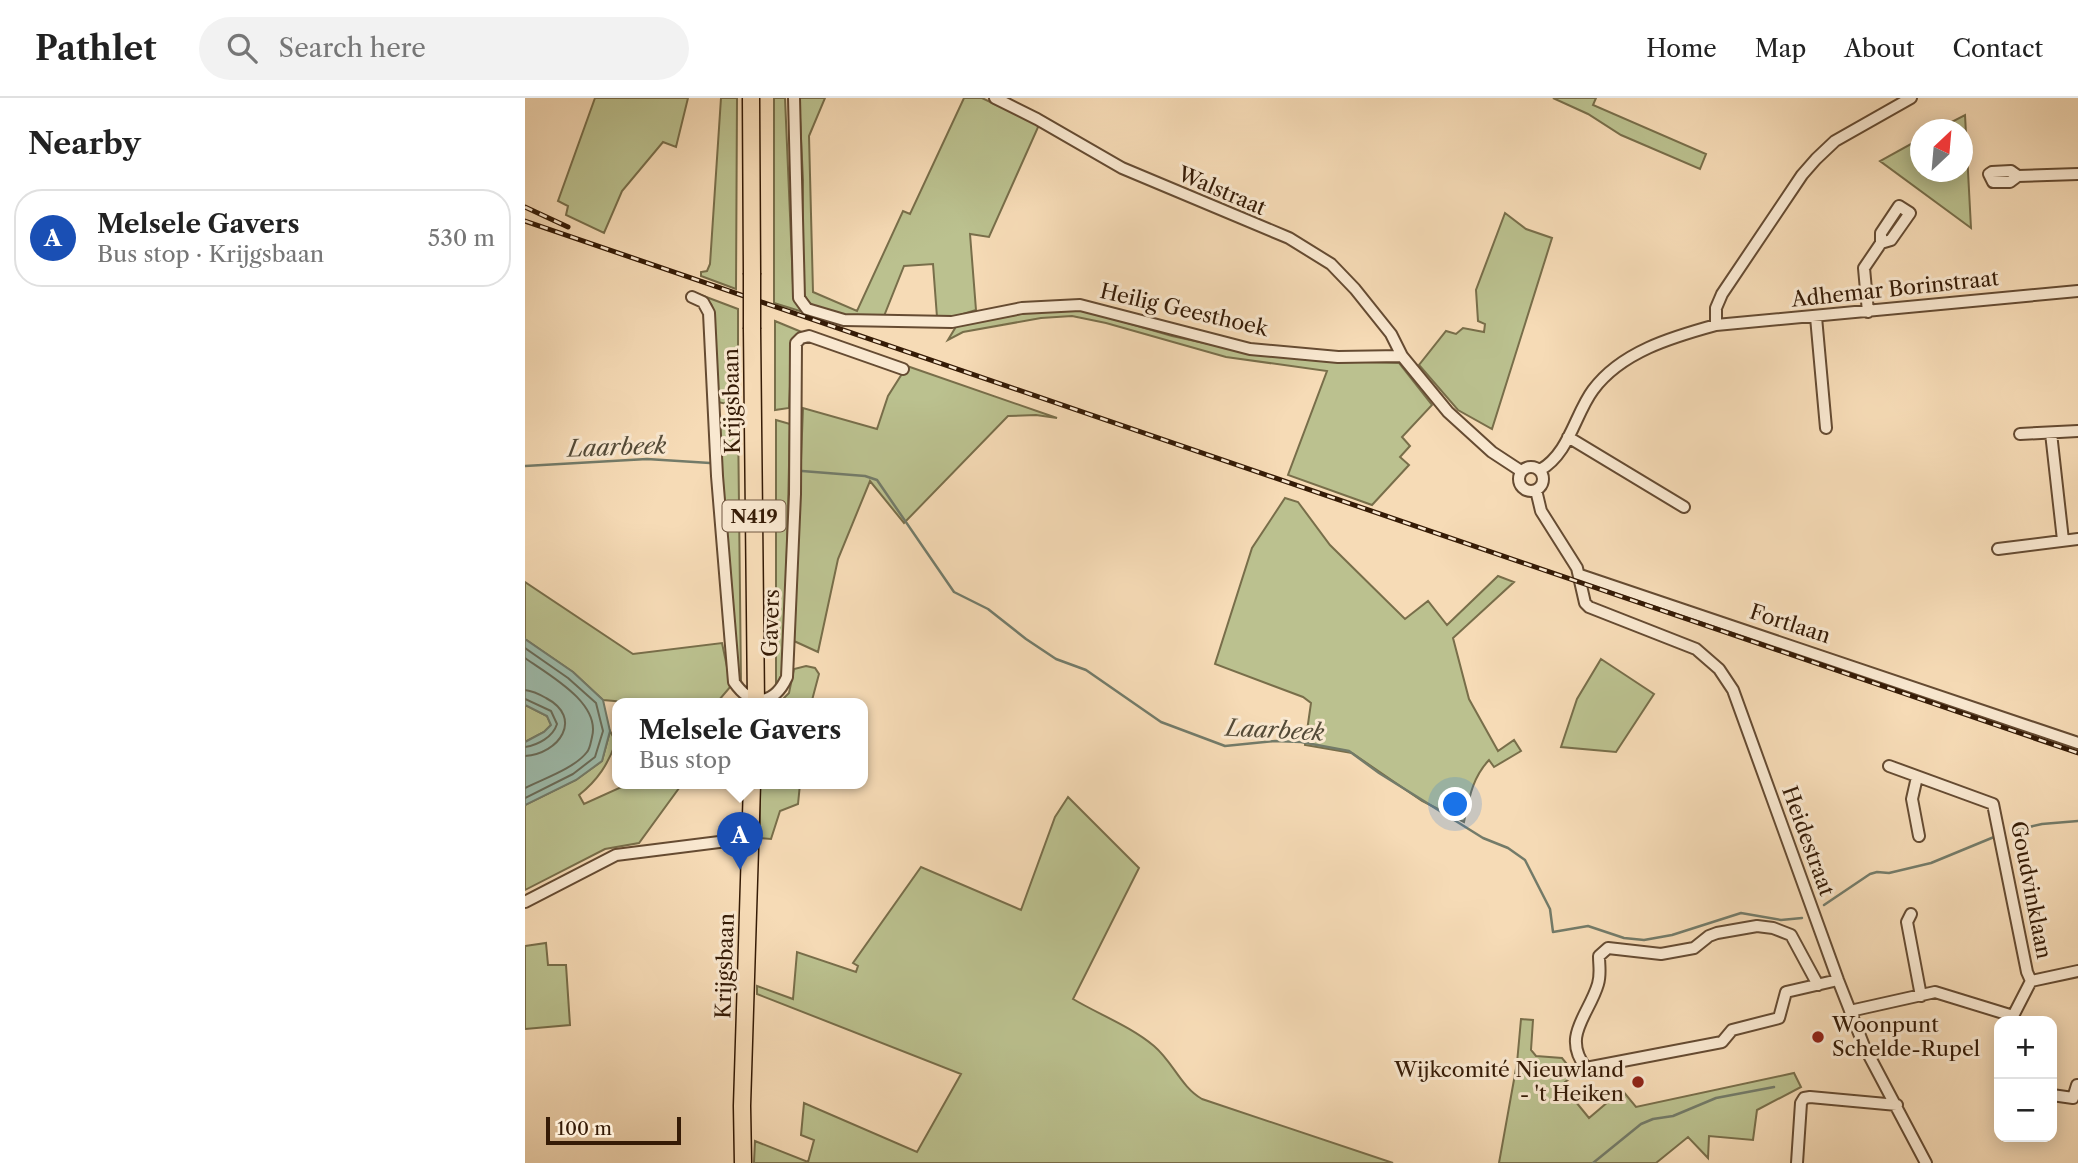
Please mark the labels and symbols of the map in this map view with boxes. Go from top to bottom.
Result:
north arrow [1910,119,1973,182]
street label: Walstraat [1173,160,1271,220]
street label: Adhemar Borinstraat [1789,265,2000,312]
street label: Heilig Geesthoek [1098,278,1271,341]
street label: Krijgsbaan [718,348,745,454]
water label: Laarbeek [565,431,667,463]
road number: N419 [723,500,785,532]
street label: Gavers [757,589,784,657]
street label: Fortlaan [1747,599,1834,648]
water label: Laarbeek [1223,713,1325,747]
street label: Heidestraat [1777,783,1840,900]
your location [1438,787,1472,821]
pin: A [717,812,763,870]
street label: Goudvinklaan [2006,819,2057,961]
street label: Krijgsbaan [710,913,739,1019]
place label: Woonpunt Schelde-Rupel [1831,1012,1980,1061]
marker: Woonpunt Schelde-Rupel [1810,1029,1826,1045]
place label: Wijkcomité Nieuwland - 't Heiken [1393,1057,1624,1106]
marker: Wijkcomité Nieuwland - 't Heiken [1630,1074,1646,1090]
scale bar [546,1114,681,1146]

